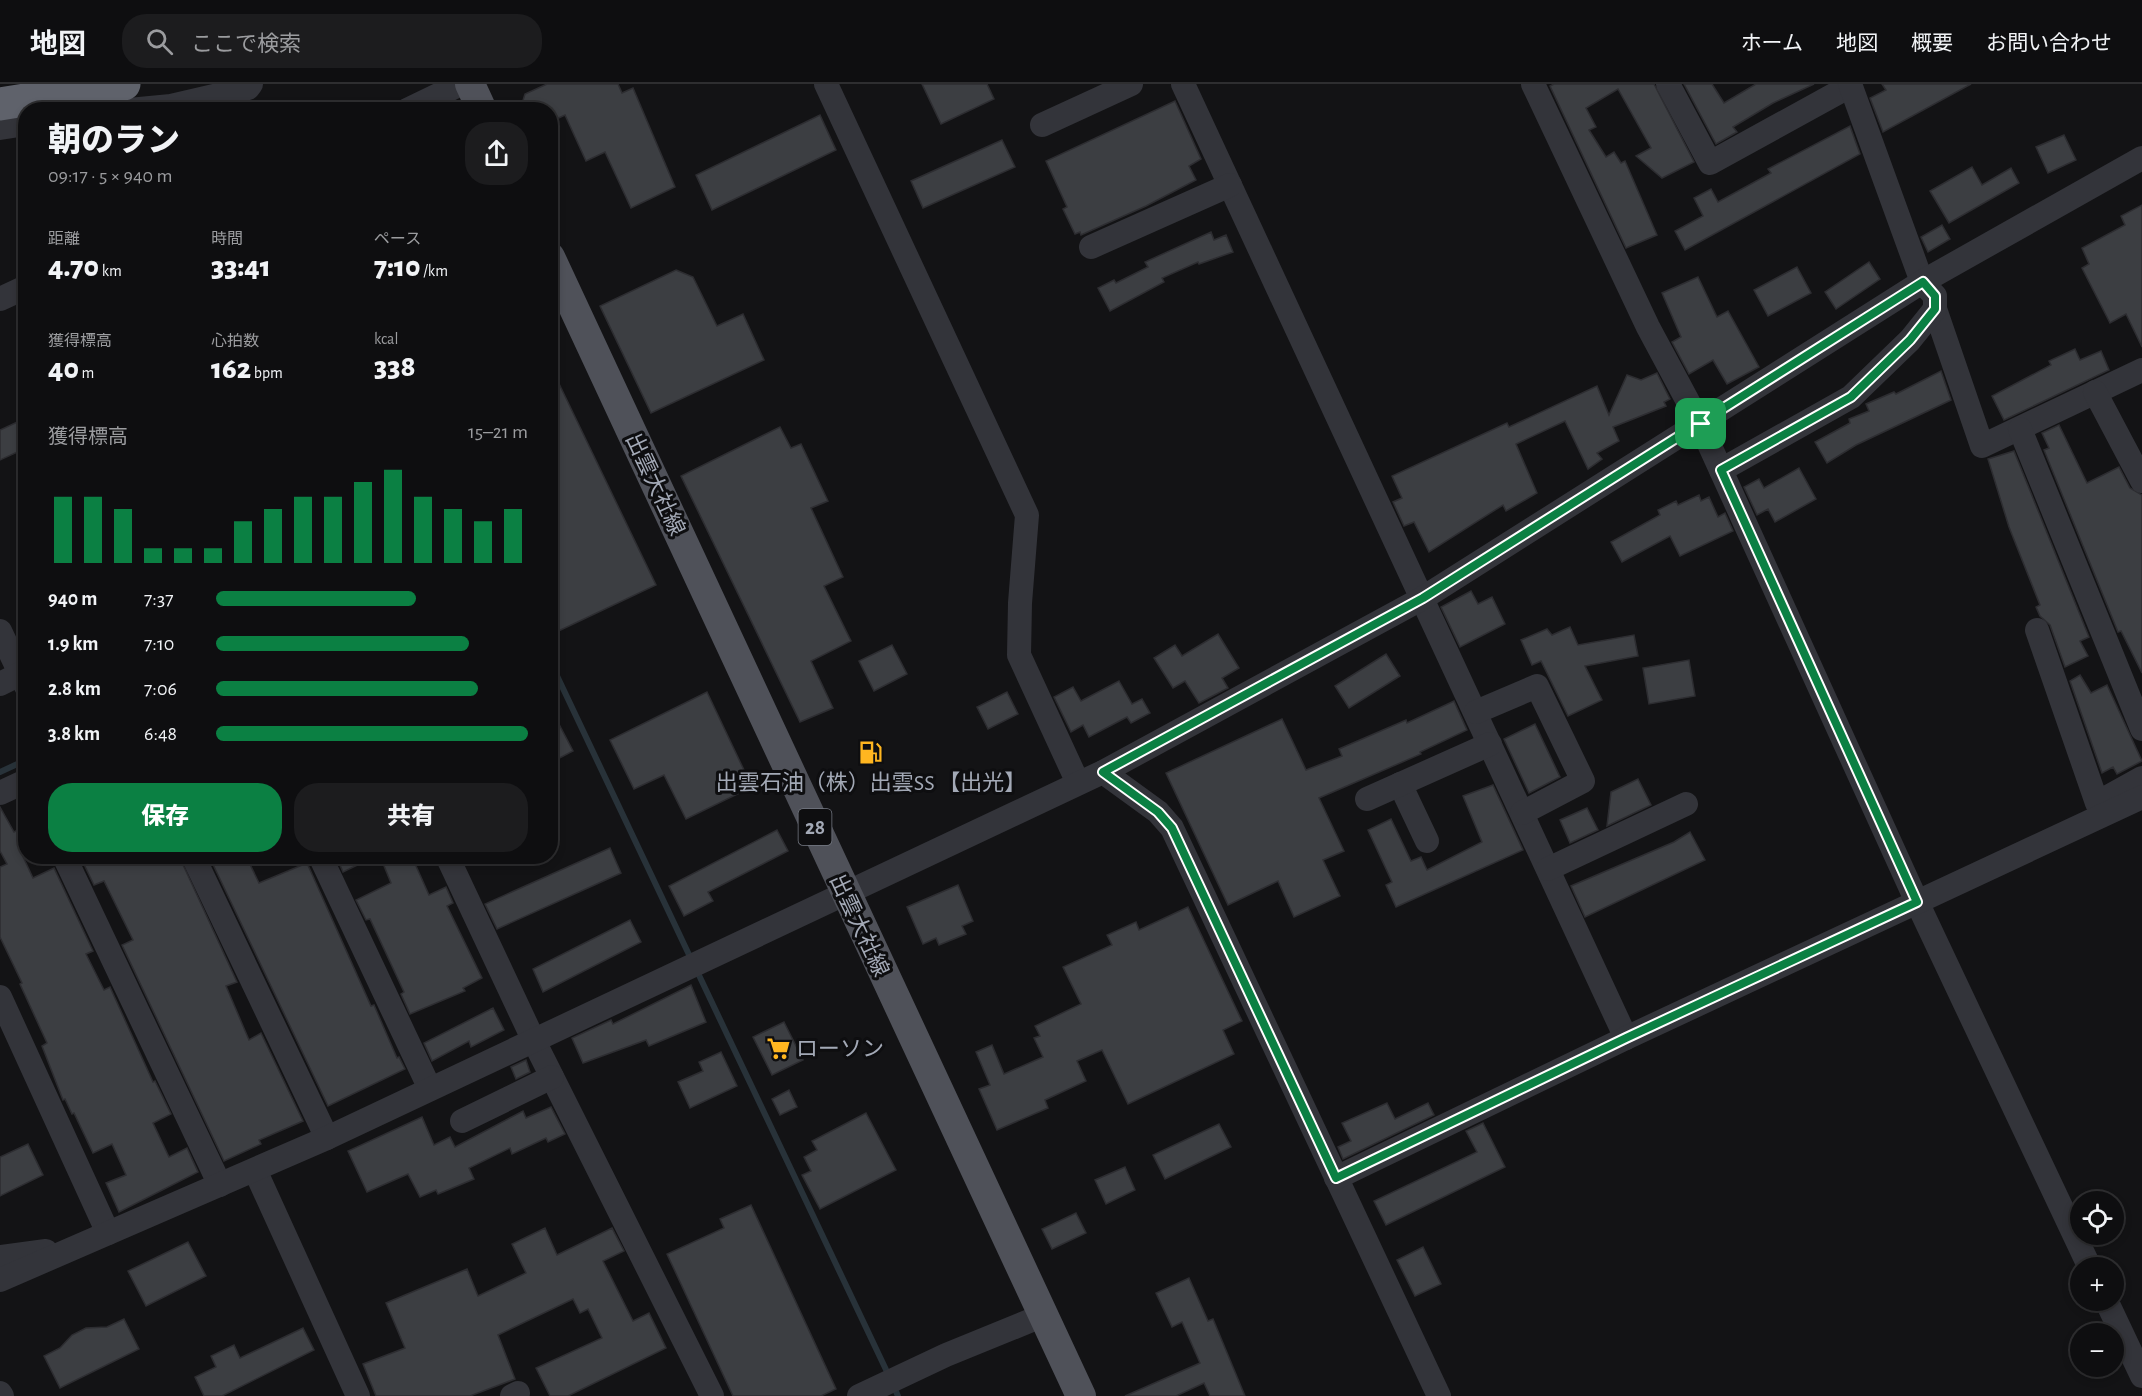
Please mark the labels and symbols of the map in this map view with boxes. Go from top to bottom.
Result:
pin [1675,398,1726,449]
street label: 出雲大社線 [622,429,689,539]
fuel station icon: 出雲石油（株）出雲SS 【出光】 [858,740,884,766]
place label: 出雲石油（株）出雲SS 【出光】 [716,771,1026,794]
road number: 28 [798,809,832,845]
street label: 出雲大社線 [826,870,893,980]
supermarket icon: ローソン [765,1035,791,1061]
place label: ローソン [796,1038,884,1060]

